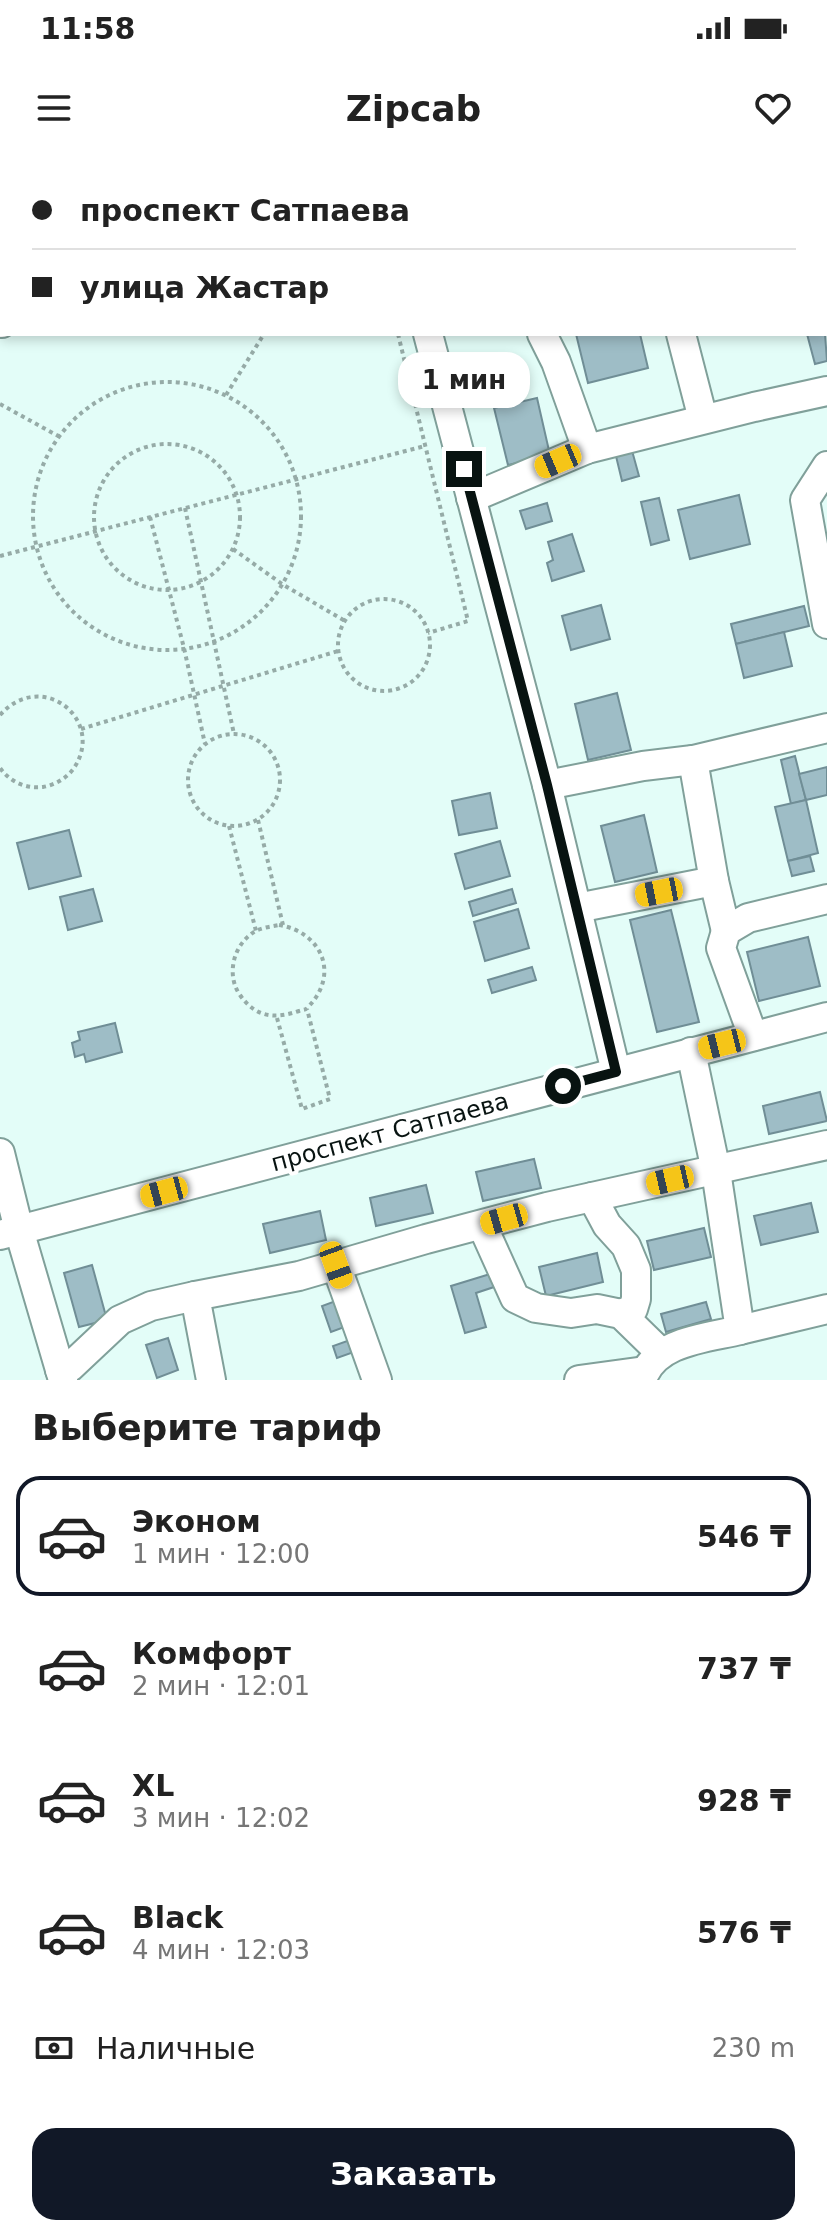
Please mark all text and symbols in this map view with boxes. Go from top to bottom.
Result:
text: 11:58 [40,11,136,46]
icon: menu [32,86,76,130]
icon: heart [751,86,795,130]
text: Zipcab [346,88,481,129]
text: проспект Сатпаева [80,193,410,228]
text: улица Жастар [80,270,329,305]
callout: 1 мин [398,353,530,409]
text: 1 мин [422,365,506,395]
car [531,441,585,481]
route end [446,451,482,487]
car [633,876,685,908]
car [696,1027,748,1061]
route start [545,1068,581,1104]
street label: проспект Сатпаева [268,1087,512,1177]
car [644,1163,696,1197]
car [138,1174,190,1210]
car [478,1201,530,1237]
car [317,1238,355,1292]
text: Выберите тариф [32,1407,382,1448]
icon: car [36,1500,108,1572]
text: Эконом [132,1504,261,1539]
text: 546 ₸ [697,1519,791,1554]
text: 1 мин · 12:00 [132,1539,310,1569]
icon: car [36,1632,108,1704]
text: Комфорт [132,1636,291,1671]
text: 737 ₸ [697,1651,791,1686]
text: 2 мин · 12:01 [132,1671,310,1701]
icon: car [36,1764,108,1836]
text: XL [132,1768,174,1803]
text: 928 ₸ [697,1783,791,1818]
text: 3 мин · 12:02 [132,1803,310,1833]
icon: car [36,1896,108,1968]
text: Black [132,1900,223,1935]
text: 576 ₸ [697,1915,791,1950]
text: 4 мин · 12:03 [132,1935,310,1965]
icon: cash [32,2026,76,2070]
text: Наличные [96,2031,255,2066]
text: 230 m [712,2033,795,2063]
button: Заказать [32,2128,795,2220]

